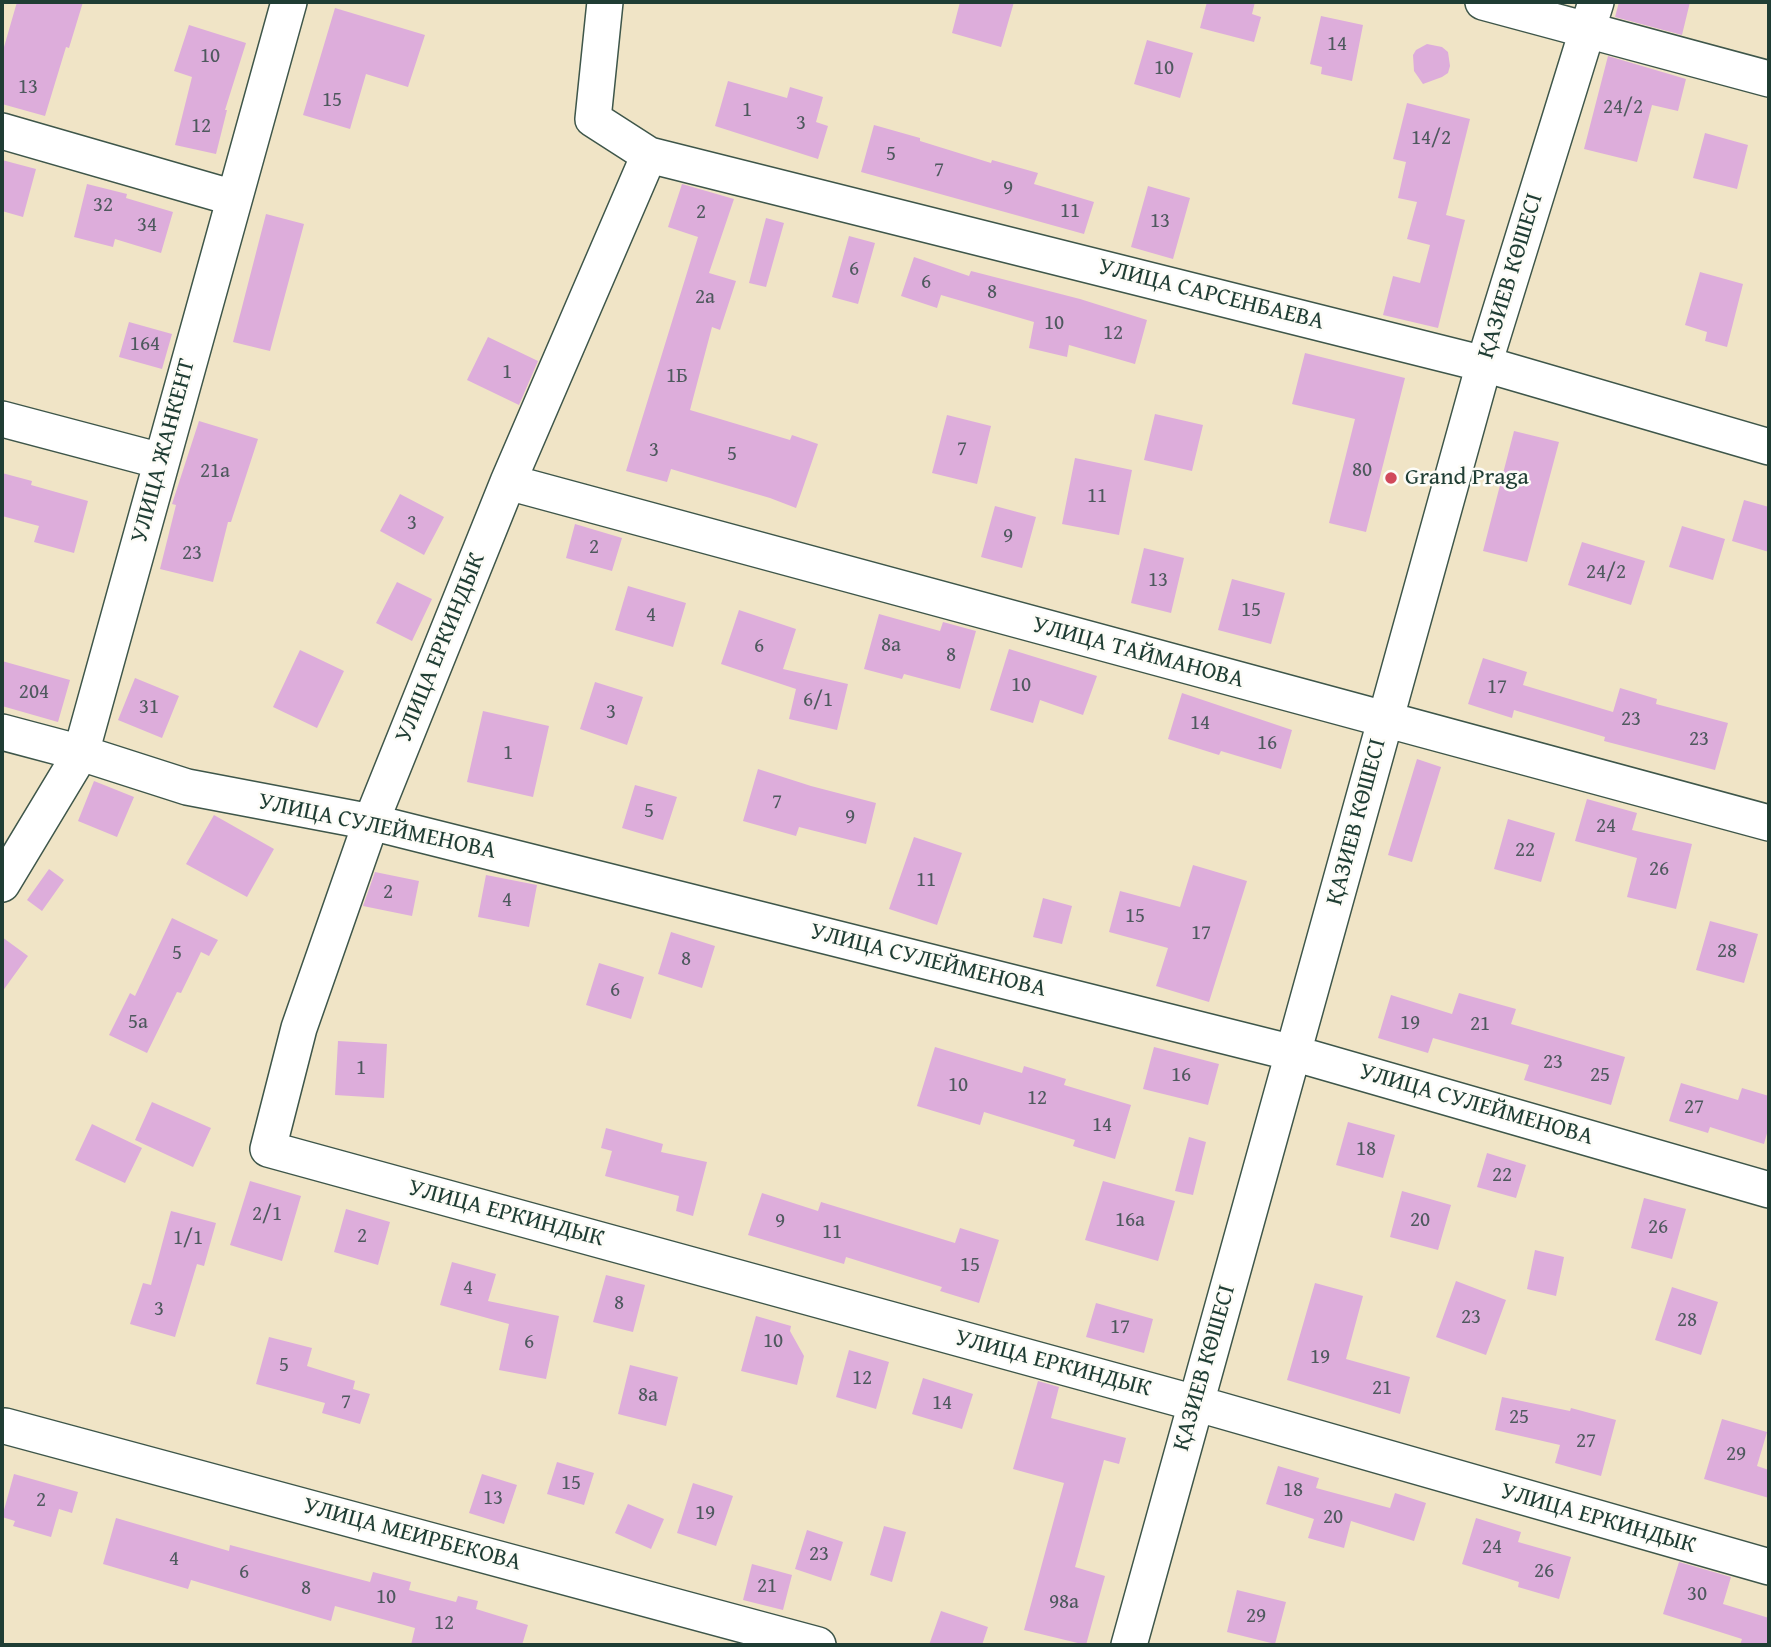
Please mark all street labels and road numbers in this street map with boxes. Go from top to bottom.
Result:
street label: ҚАЗИЕВ КӨШЕСІ [1472,190,1550,362]
street label: УЛИЦА САРСЕНБАЕВА [1095,253,1327,337]
street label: УЛИЦА ЖАНКЕНТ [126,356,202,546]
street label: УЛИЦА ЕРКИНДЫК [390,549,492,747]
street label: УЛИЦА ТАЙМАНОВА [1029,611,1247,695]
street label: ҚАЗИЕВ КӨШЕСІ [1321,736,1393,908]
street label: УЛИЦА СУЛЕЙМЕНОВА [256,788,498,866]
street label: УЛИЦА СУЛЕЙМЕНОВА [807,918,1049,1004]
street label: УЛИЦА СУЛЕЙМЕНОВА [1356,1058,1596,1152]
street label: УЛИЦА ЕРКИНДЫК [405,1174,607,1254]
street label: ҚАЗИЕВ КӨШЕСІ [1168,1282,1242,1454]
street label: УЛИЦА ЕРКИНДЫК [952,1324,1154,1404]
street label: УЛИЦА ЕРКИНДЫК [1497,1477,1699,1561]
street label: УЛИЦА МЕИРБЕКОВА [300,1492,524,1578]

